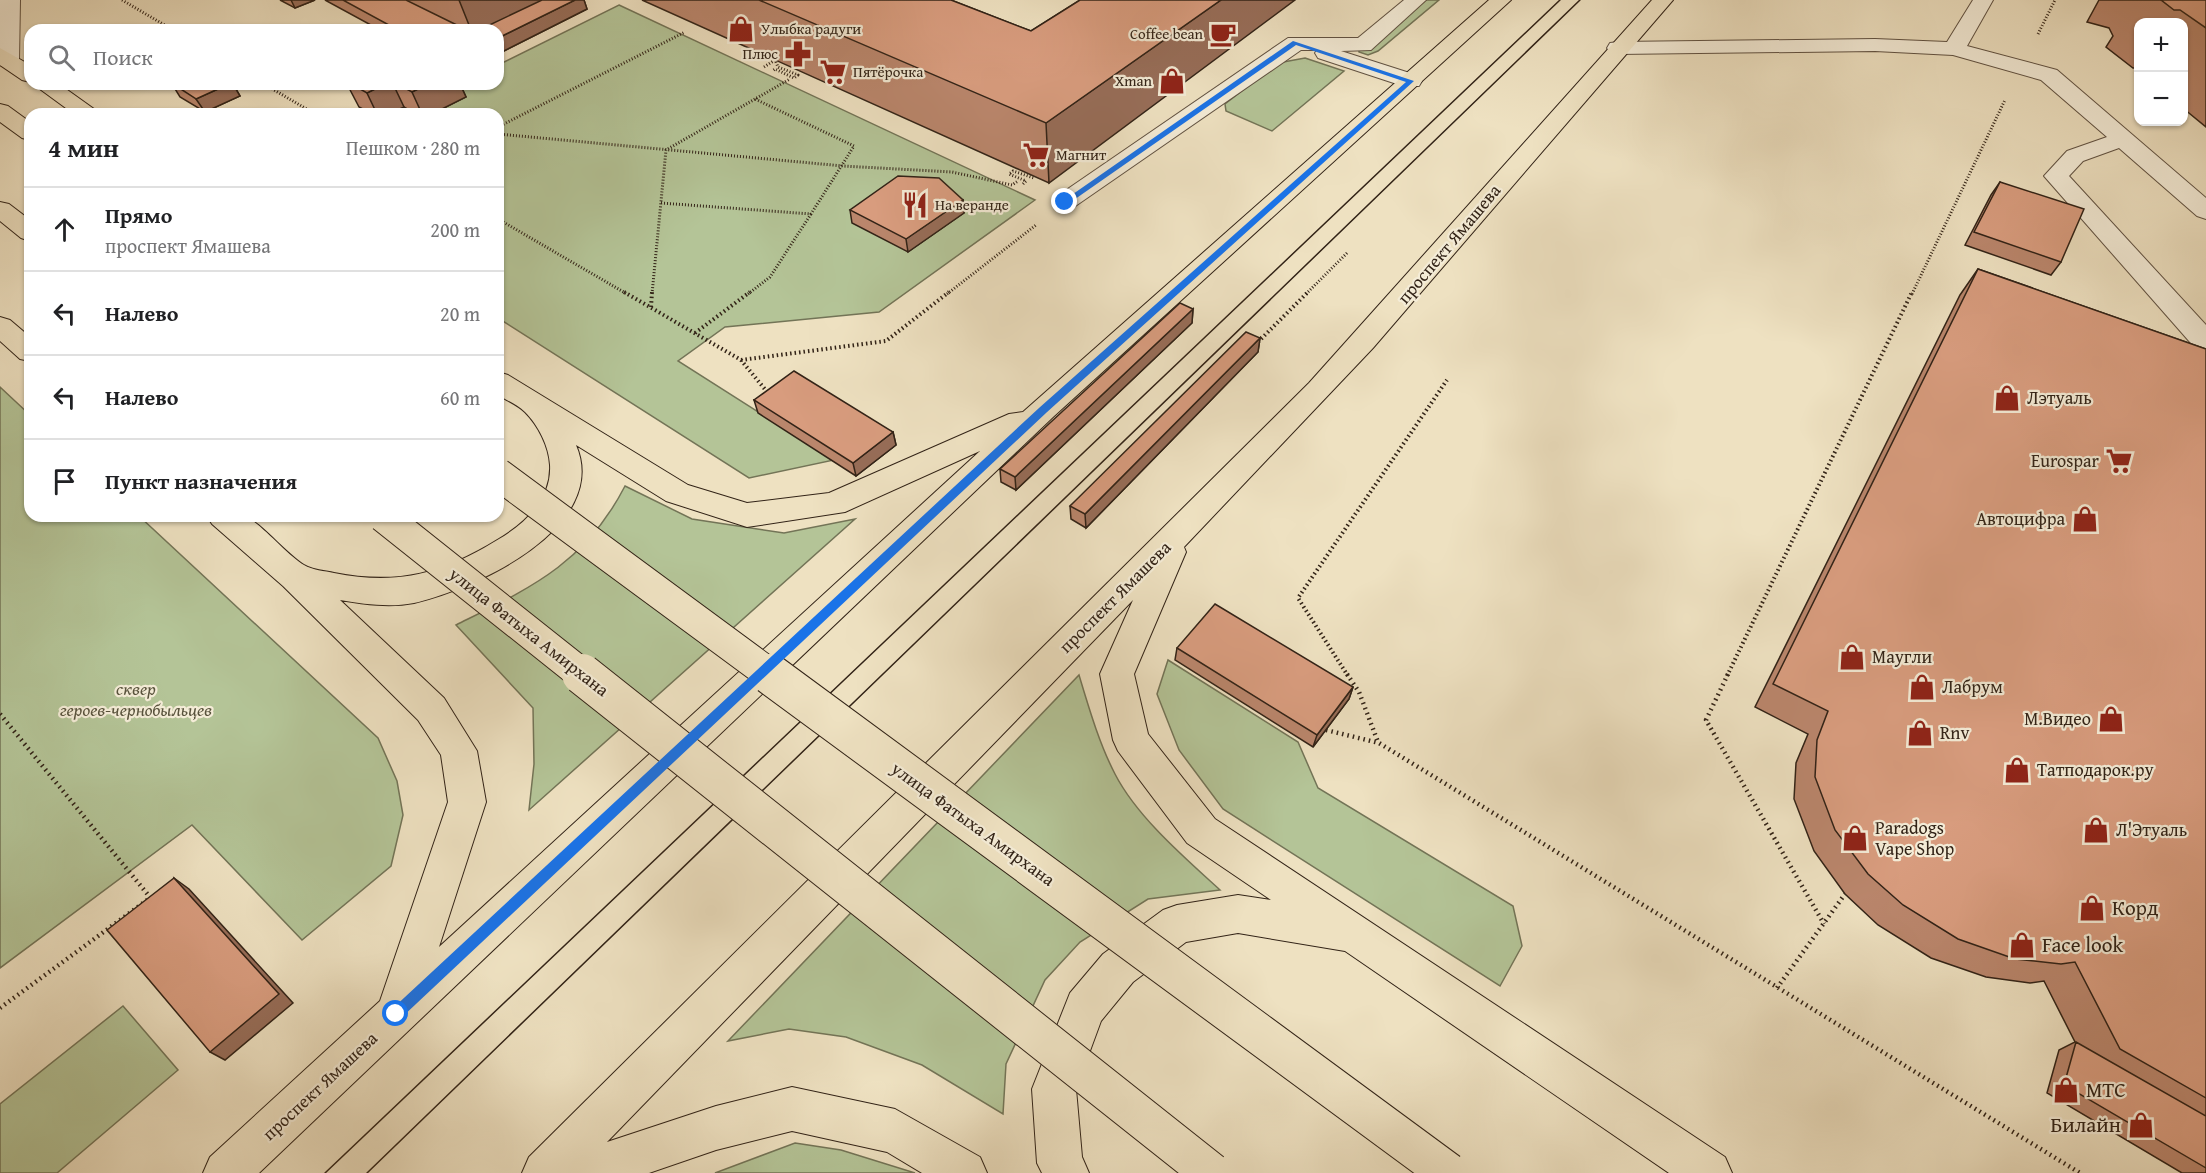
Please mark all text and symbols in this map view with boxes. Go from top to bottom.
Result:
shop icon: Улыбка радуги [726,14,756,44]
place label: Улыбка радуги [761,18,861,39]
map controls [2134,18,2188,126]
button: + [2134,18,2188,72]
cafe icon: Coffee bean [1208,19,1238,49]
place label: Coffee bean [1130,23,1204,44]
search box [24,24,504,90]
pharmacy icon: Плюс [783,39,813,69]
icon: search [45,41,78,74]
text: Поиск [93,41,153,73]
place label: Плюс [743,43,778,64]
supermarket icon: Пятёрочка [818,57,848,87]
place label: Пятёрочка [853,61,924,82]
shop icon: Xman [1157,66,1187,96]
place label: Xman [1115,70,1153,91]
button: − [2134,72,2188,126]
text: 4 мин [48,128,119,167]
text: Пешком · 280 m [346,133,480,162]
supermarket icon: Магнит [1021,140,1051,170]
place label: Магнит [1056,144,1107,165]
street label: проспект Ямашева [1390,178,1507,309]
route end [1051,188,1077,214]
restaurant icon: На веранде [900,190,930,220]
place label: На веранде [935,194,1009,215]
text: Прямо [105,199,172,231]
icon: ahead [48,213,81,246]
text: 200 m [430,215,480,244]
text: проспект Ямашева [105,231,271,260]
icon: left [48,297,81,330]
text: Налево [105,297,178,329]
text: 20 m [440,299,480,328]
icon: left [48,381,81,414]
text: Налево [105,381,178,413]
text: 60 m [440,383,480,412]
shop icon: Лэтуаль [1992,383,2022,413]
place label: Лэтуаль [2027,384,2092,411]
supermarket icon: Eurospar [2104,446,2134,476]
place label: Eurospar [2031,447,2100,474]
icon: arrive [48,465,81,498]
text: Пункт назначения [105,465,297,497]
shop icon: Автоцифра [2070,504,2100,534]
place label: Автоцифра [1976,505,2065,532]
street label: проспект Ямашева [1052,534,1177,659]
street label: улица Фатыха Амирхана [443,560,615,703]
shop icon: Маугли [1837,642,1867,672]
place label: Маугли [1872,643,1932,670]
shop icon: Лабрум [1907,672,1937,702]
place label: Лабрум [1942,673,2003,700]
park label: сквер героев-чернобыльцев [60,675,212,723]
shop icon: М.Видео [2096,704,2126,734]
place label: М.Видео [2024,705,2091,732]
shop icon: Rnv [1905,718,1935,748]
place label: Rnv [1940,719,1969,746]
street label: улица Фатыха Амирхана [885,754,1061,893]
shop icon: Татподарок.ру [2002,755,2032,785]
place label: Татподарок.ру [2037,756,2154,783]
place label: Paradogs Vape Shop [1875,814,1954,862]
shop icon: Л'Этуаль [2081,815,2111,845]
place label: Л'Этуаль [2116,816,2187,843]
shop icon: Paradogs Vape Shop [1840,823,1870,853]
place label: Корд [2112,892,2159,923]
shop icon: Корд [2077,893,2107,923]
place label: Face look [2042,929,2123,960]
shop icon: Face look [2007,930,2037,960]
route start [382,1000,408,1026]
street label: проспект Ямашева [256,1025,384,1146]
place label: МТС [2086,1074,2126,1105]
shop icon: МТС [2051,1075,2081,1105]
place label: Билайн [2050,1109,2121,1140]
shop icon: Билайн [2126,1110,2156,1140]

